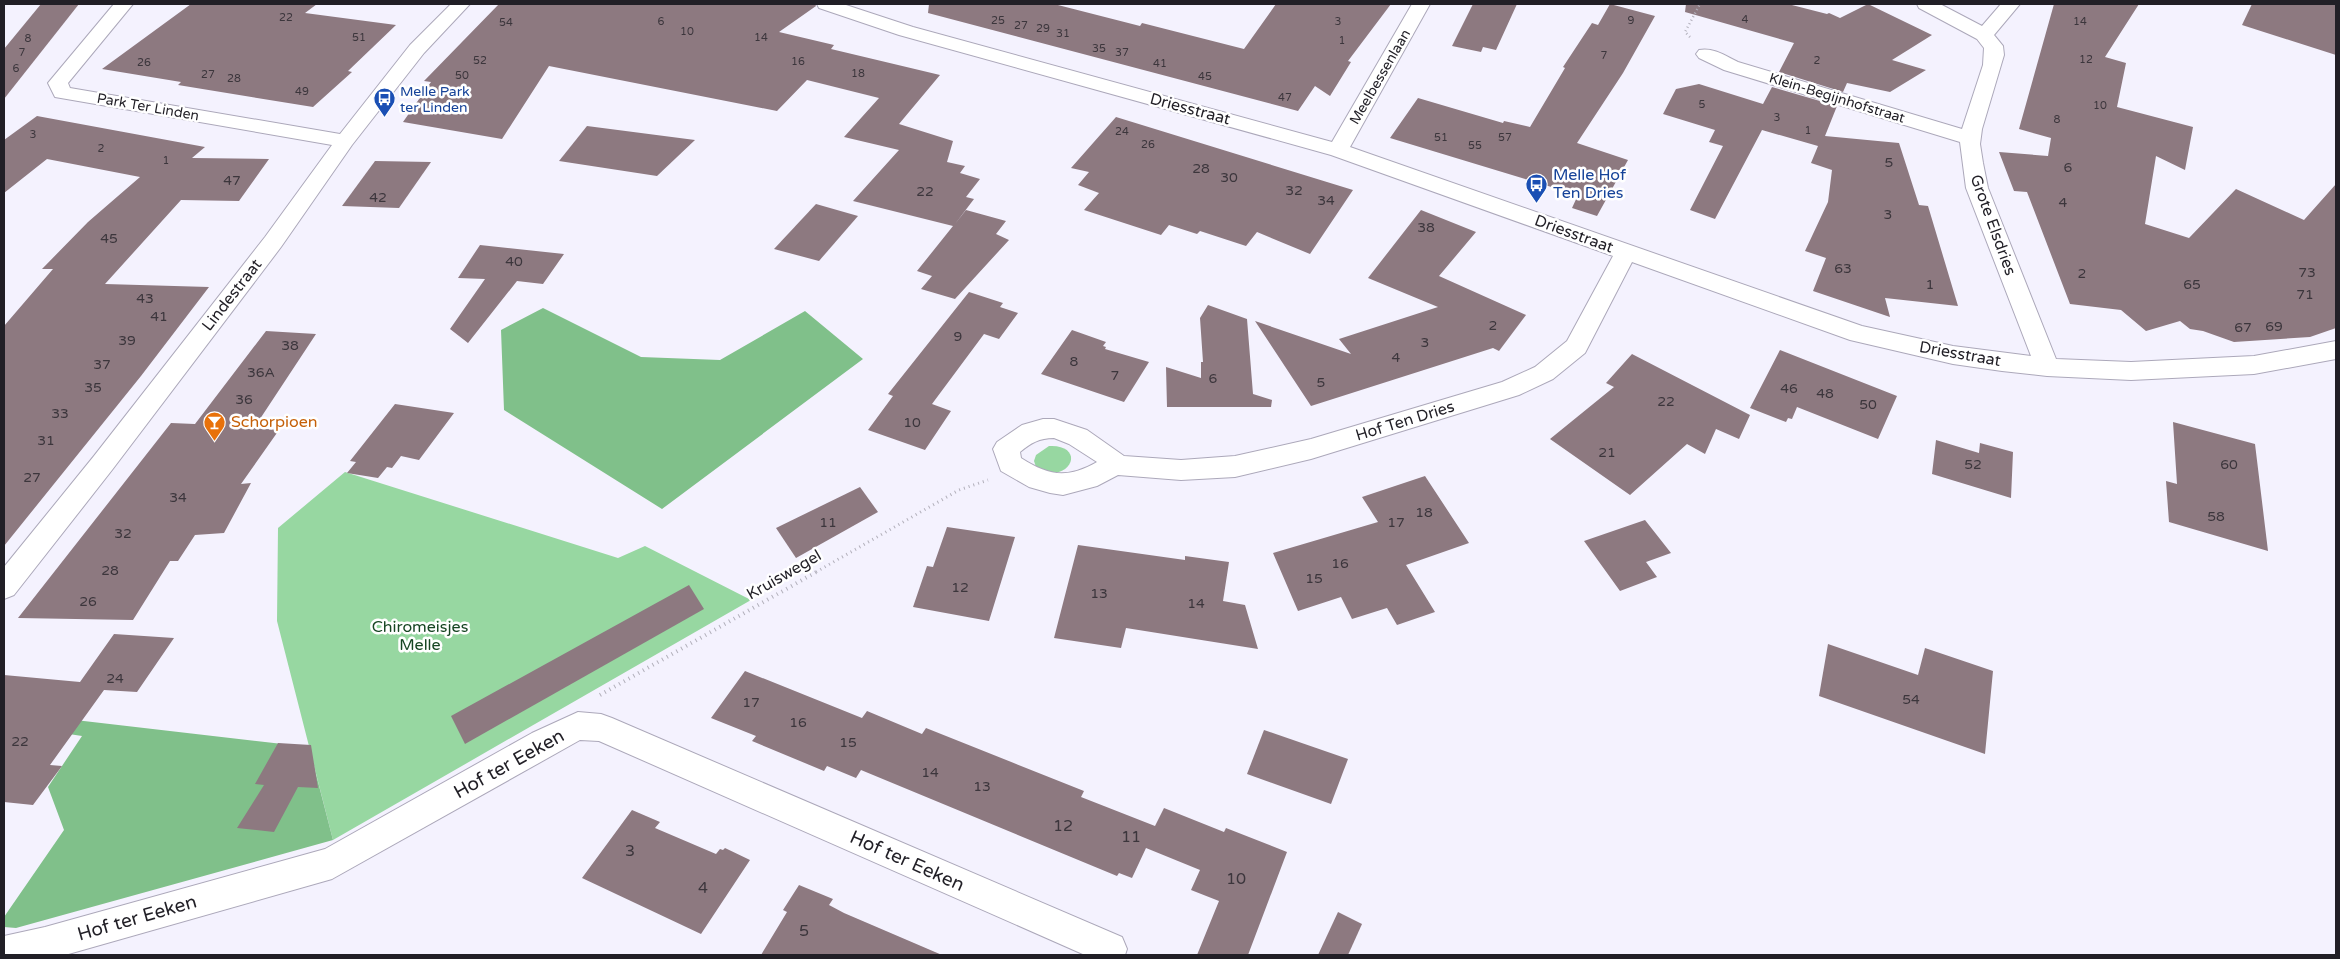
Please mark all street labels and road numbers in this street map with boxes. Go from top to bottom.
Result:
street label: Meelbessenlaan [1346,26,1414,128]
street label: Klein-Begijnhofstraat [1767,69,1908,127]
street label: Driesstraat [1148,89,1232,129]
street label: Park Ter Linden [96,90,200,124]
street label: Grote Elsdries [1966,172,2020,278]
street label: Driesstraat [1532,210,1616,258]
street label: Lindestraat [198,255,266,335]
street label: Driesstraat [1918,337,2002,371]
street label: Hof Ten Dries [1353,396,1457,446]
street label: Kruiswegel [743,546,825,604]
street label: Hof ter Eeken [450,725,568,803]
street label: Hof ter Eeken [846,826,968,896]
street label: Hof ter Eeken [75,890,199,946]

